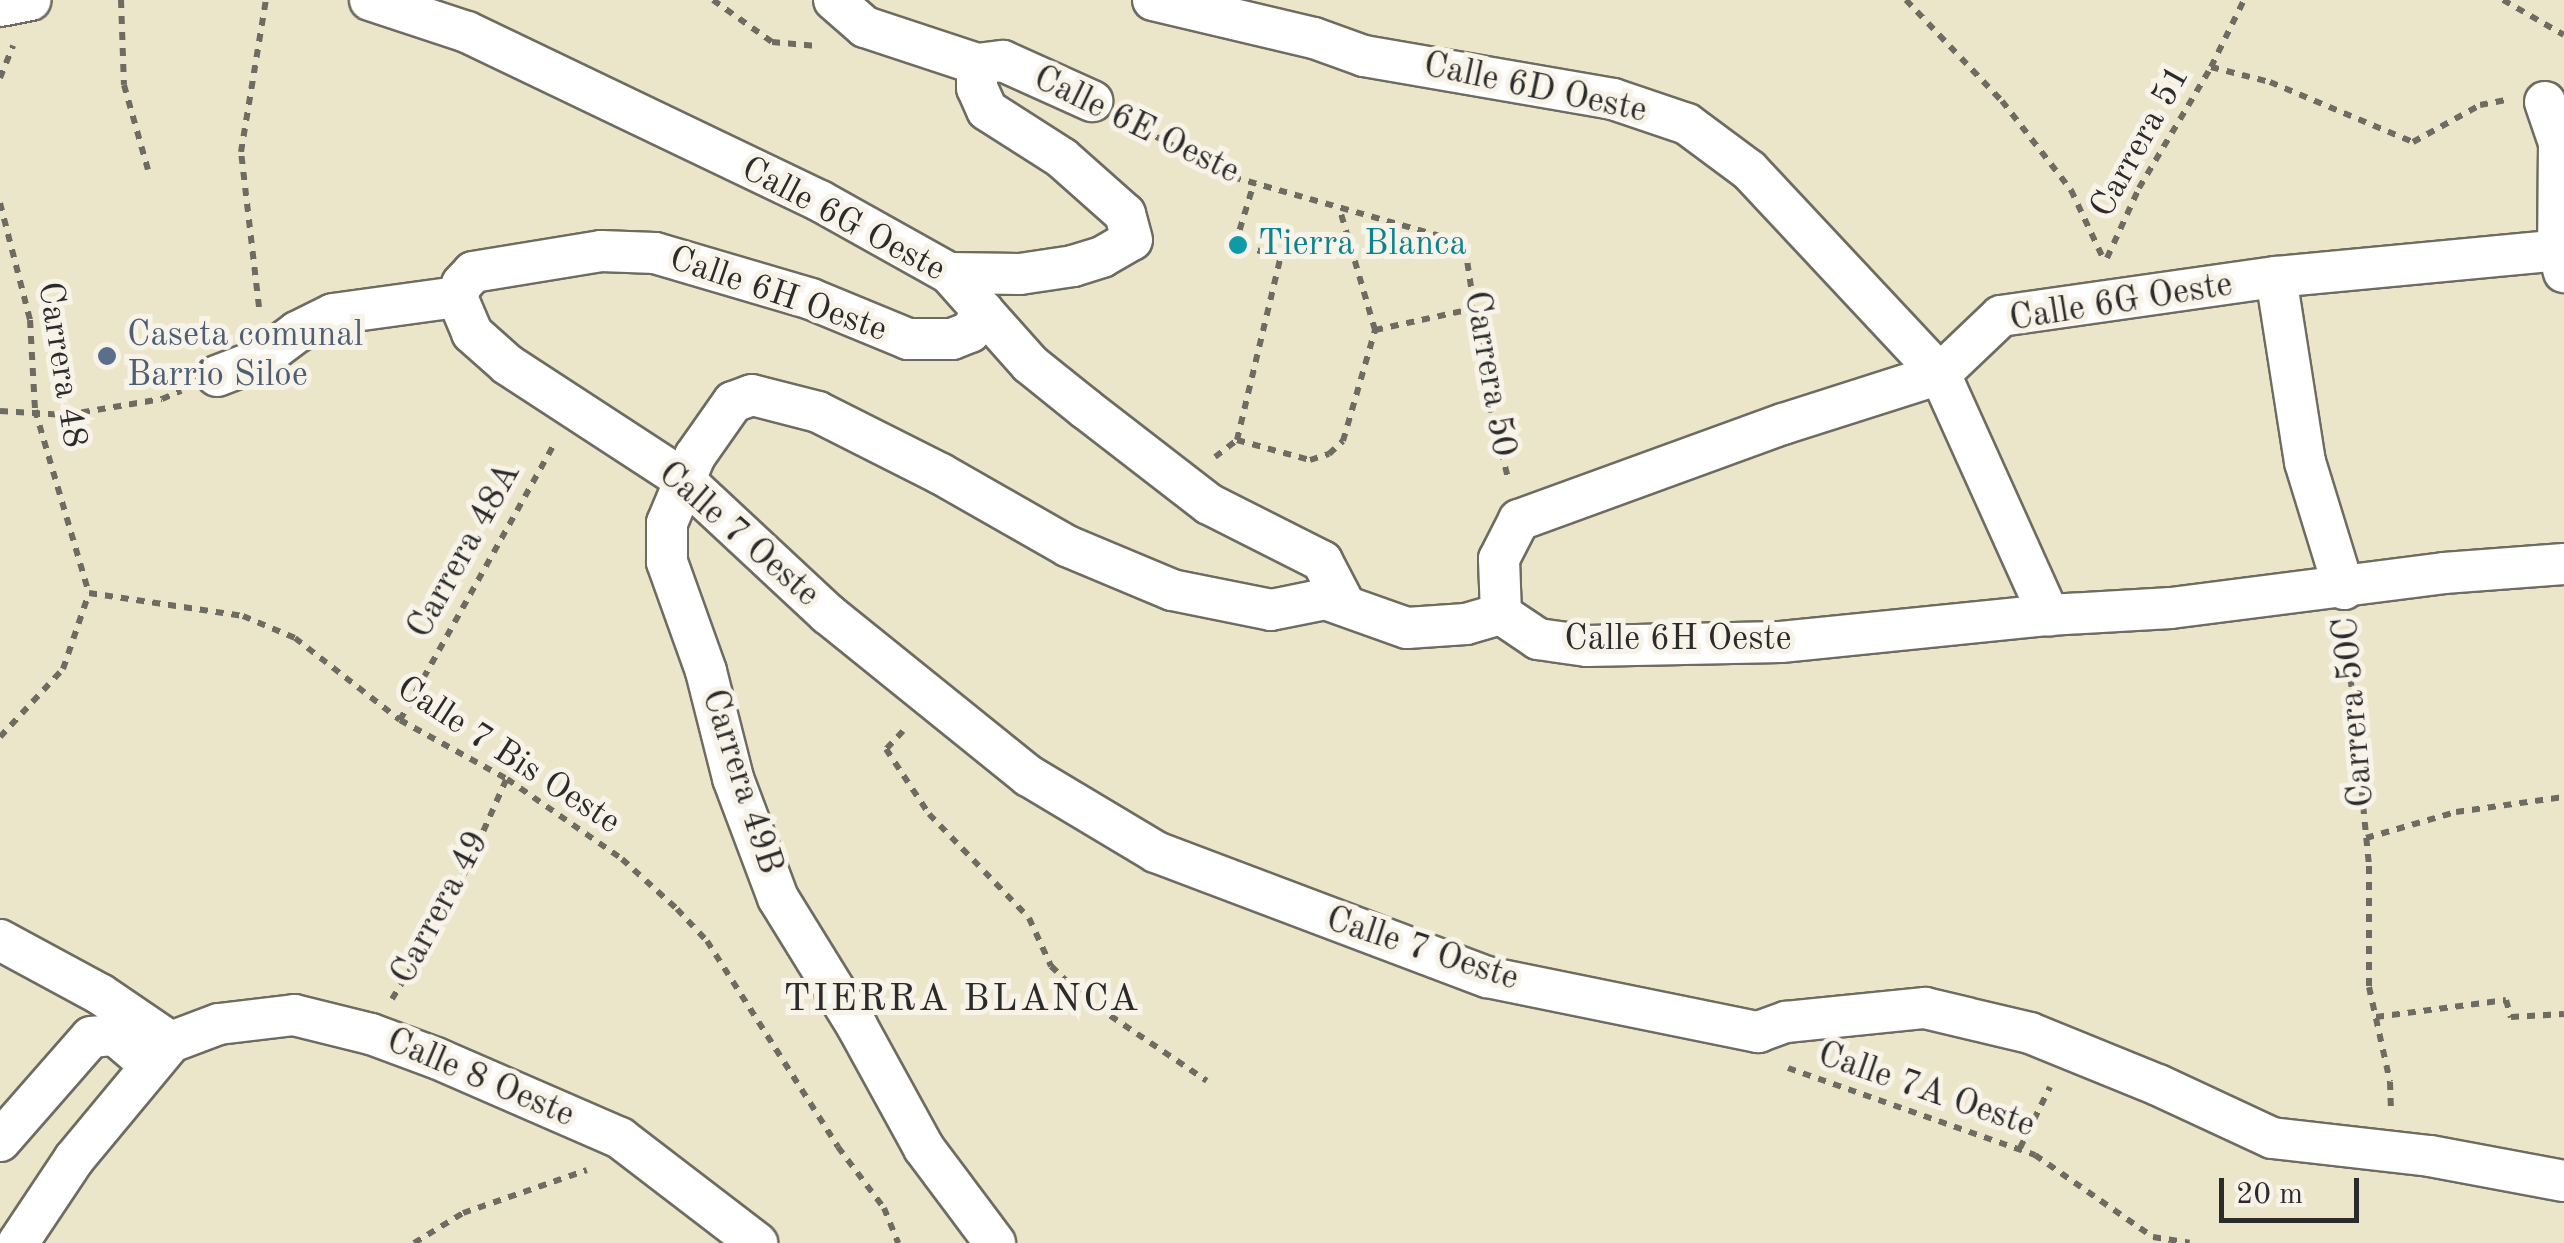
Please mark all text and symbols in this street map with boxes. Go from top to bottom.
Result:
street label: Calle 6D Oeste [1420,45,1650,133]
street label: Calle 6E Oeste [1026,58,1246,194]
street label: Carrera 51 [2082,59,2200,225]
street label: Calle 6G Oeste [734,149,952,291]
place label: Tierra Blanca [1258,224,1467,266]
marker: Tierra Blanca [1227,234,1249,256]
street label: Calle 6H Oeste [664,238,892,352]
street label: Calle 6G Oeste [2007,265,2235,341]
street label: Carrera 48 [27,279,95,451]
street label: Carrera 50 [1454,288,1524,460]
place label: Caseta comunal Barrio Siloe [127,315,363,397]
marker: Caseta comunal Barrio Siloe [96,345,118,367]
street label: Calle 7 Oeste [649,454,827,616]
street label: Carrera 48A [400,456,530,646]
street label: Carrera 50C [2326,615,2384,809]
street label: Calle 6H Oeste [1564,619,1792,661]
street label: Calle 7 Bis Oeste [388,668,628,844]
street label: Carrera 49B [691,684,791,880]
street label: Carrera 49 [383,824,499,992]
street label: Calle 7 Oeste [1321,899,1523,1001]
district label: TIERRA BLANCA [783,978,1141,1024]
street label: Calle 8 Oeste [380,1021,580,1137]
street label: Calle 7A Oeste [1812,1034,2040,1148]
scale bar [2224,1158,2364,1220]
text: 20 m [2236,1180,2303,1210]

